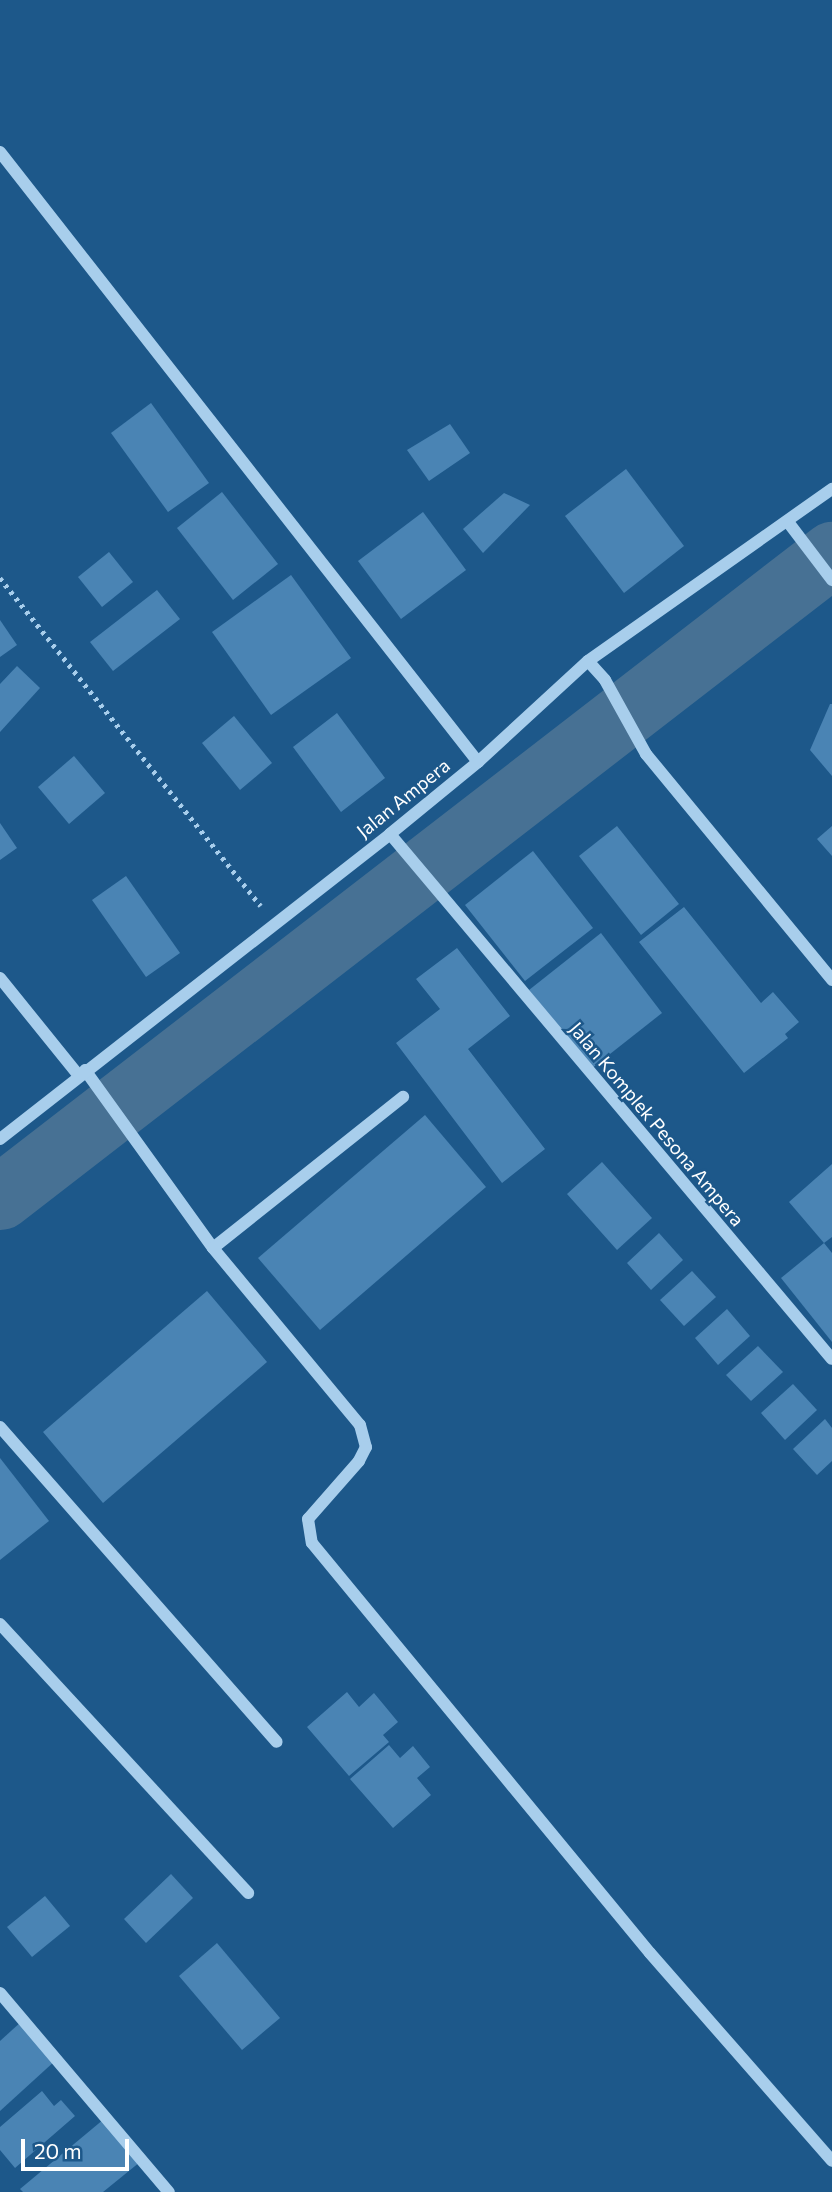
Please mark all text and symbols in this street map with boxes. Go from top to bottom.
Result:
street label: Jalan Ampera [352,754,454,842]
street label: Jalan Komplek Pesona Ampera [565,1017,749,1231]
scale bar [24,2126,133,2170]
text: 20 m [34,2138,82,2163]

